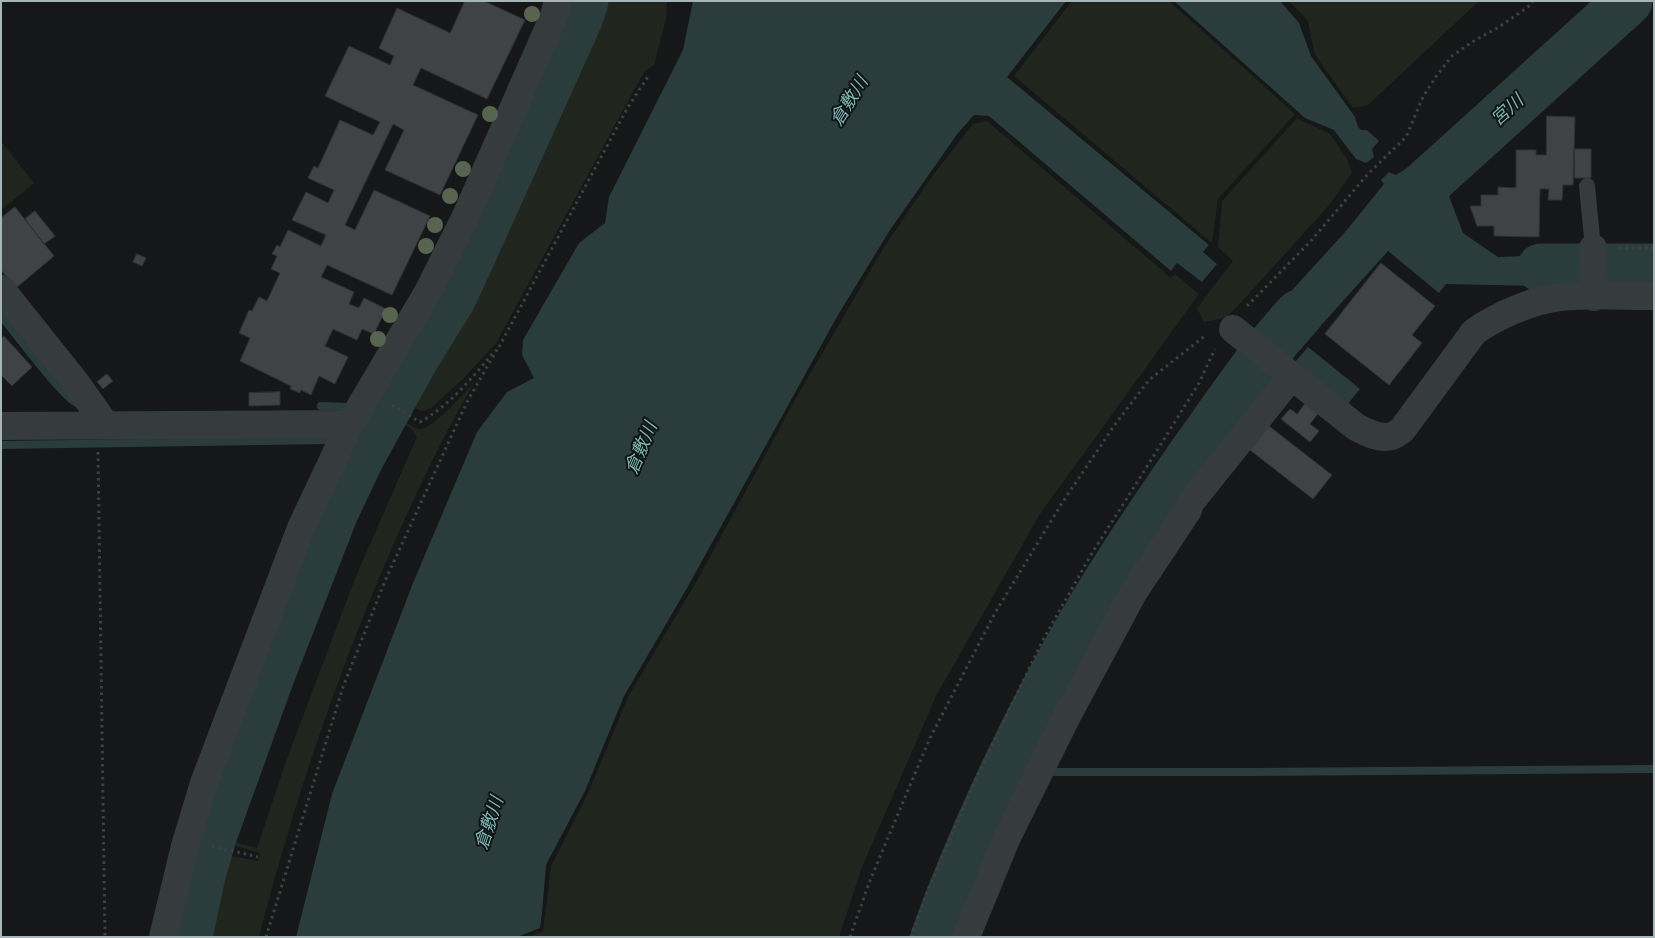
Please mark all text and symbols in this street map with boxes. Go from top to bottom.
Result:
water label: 倉敷川 [826,72,872,130]
water label: 宮川 [1486,90,1528,130]
water label: 倉敷川 [621,419,661,477]
water label: 倉敷川 [470,794,508,852]

